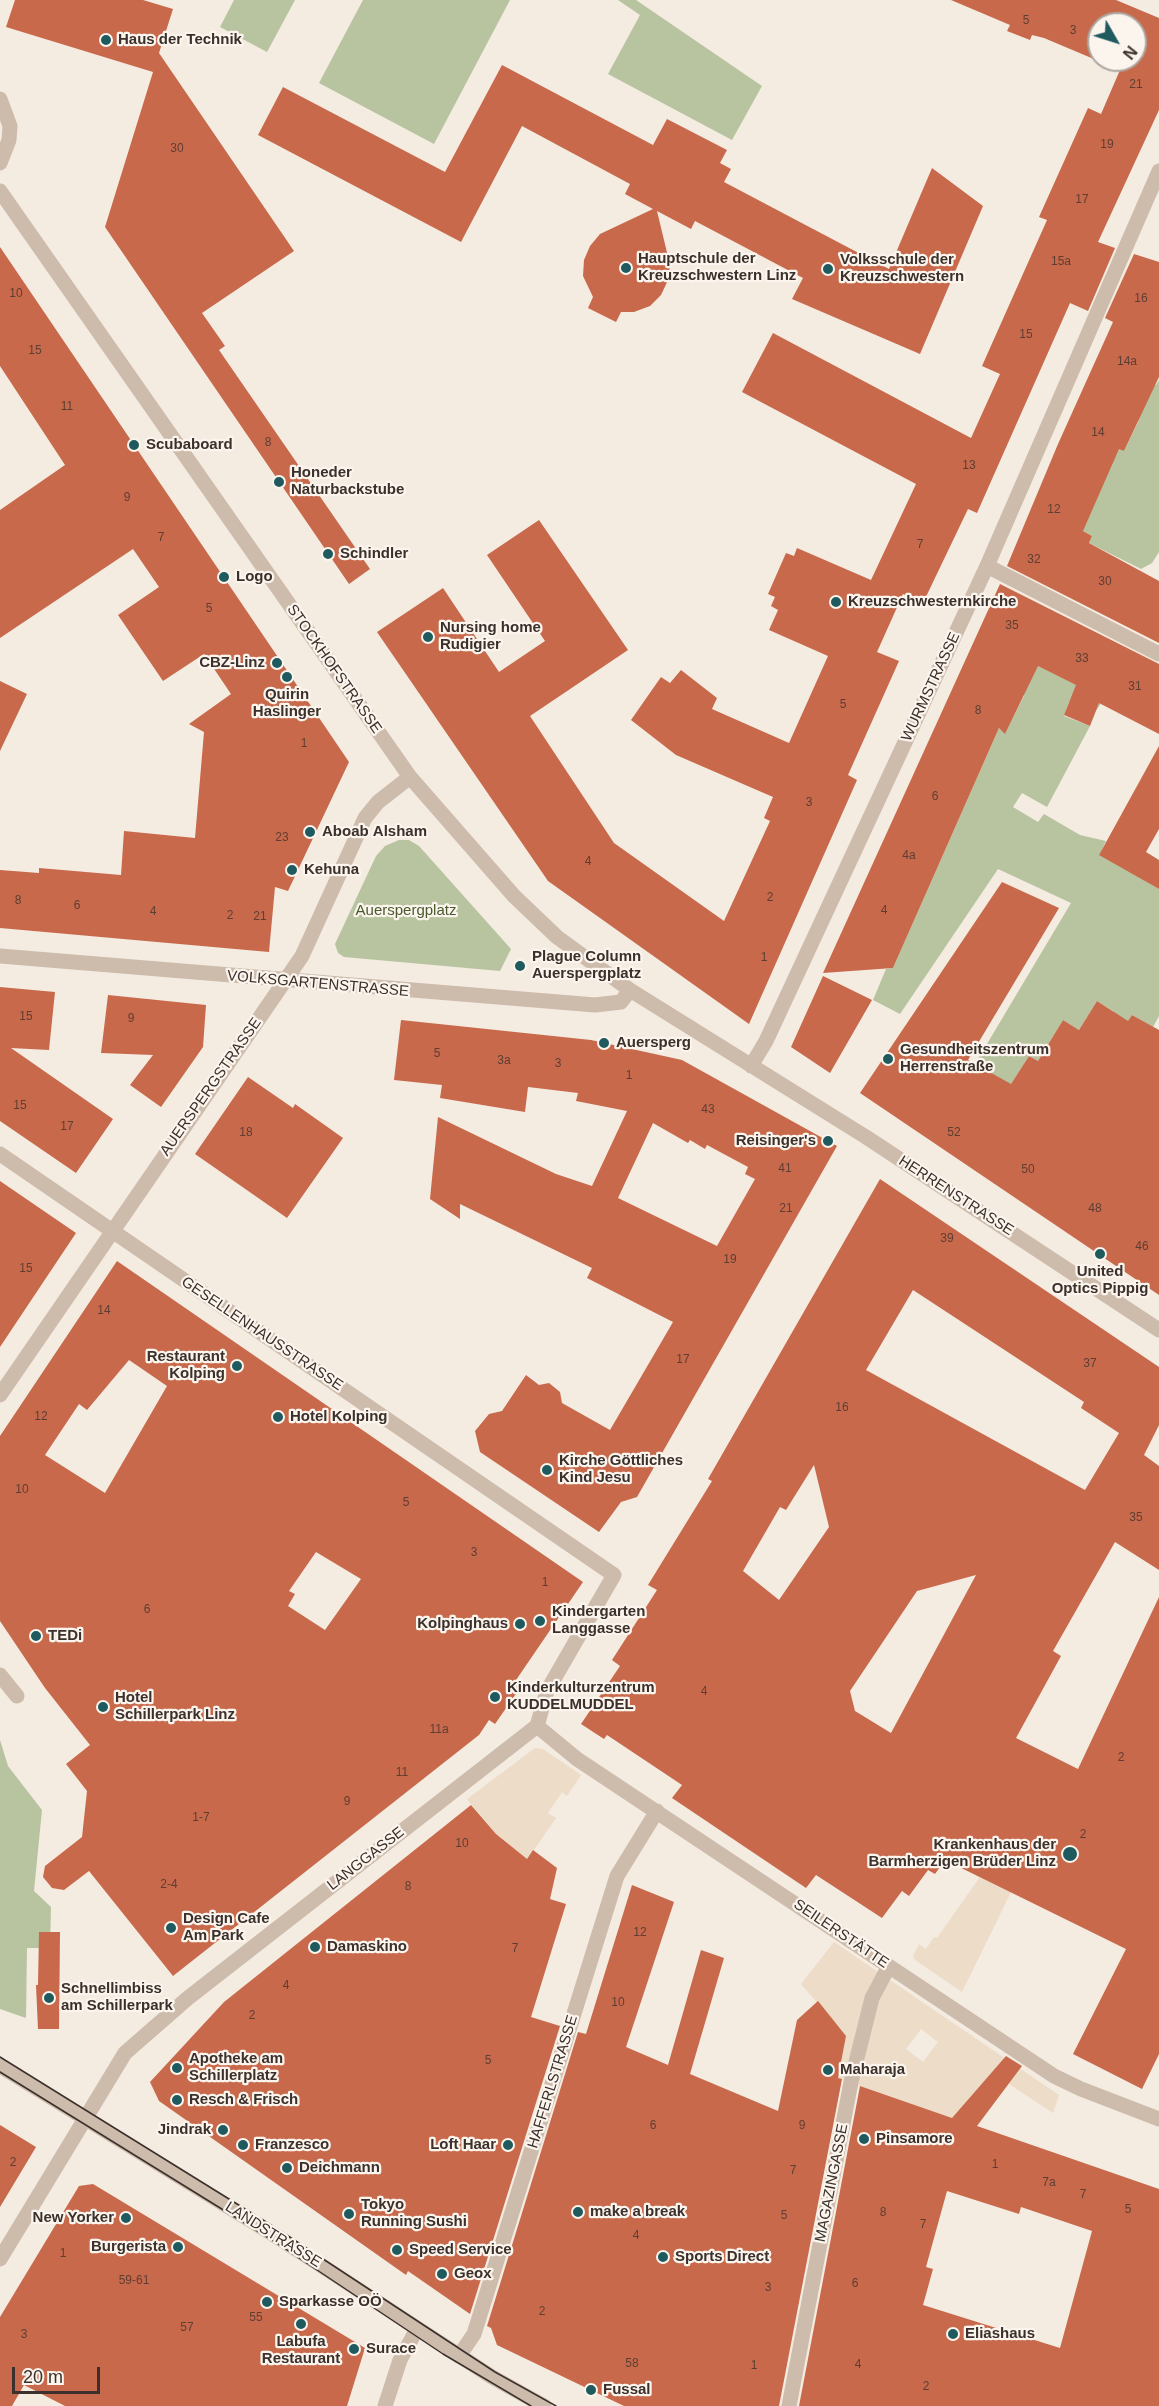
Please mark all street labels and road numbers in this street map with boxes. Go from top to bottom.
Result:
street label: STOCKHOFSTRASSE [283,601,385,737]
street label: WURMSTRASSE [898,630,964,744]
street label: VOLKSGARTENSTRASSE [226,967,410,1001]
street label: AUERSPERGSTRASSE [157,1015,265,1159]
street label: HERRENSTRASSE [895,1152,1017,1240]
street label: GESELLENHAUSSTRASSE [178,1273,346,1395]
street label: LANGGASSE [324,1823,408,1895]
street label: SEILERSTÄTTE [790,1896,892,1972]
street label: HAFFERLSTRASSE [524,2013,582,2151]
street label: MAGAZINGASSE [812,2122,852,2244]
street label: LANDSTRASSE [222,2198,324,2272]

